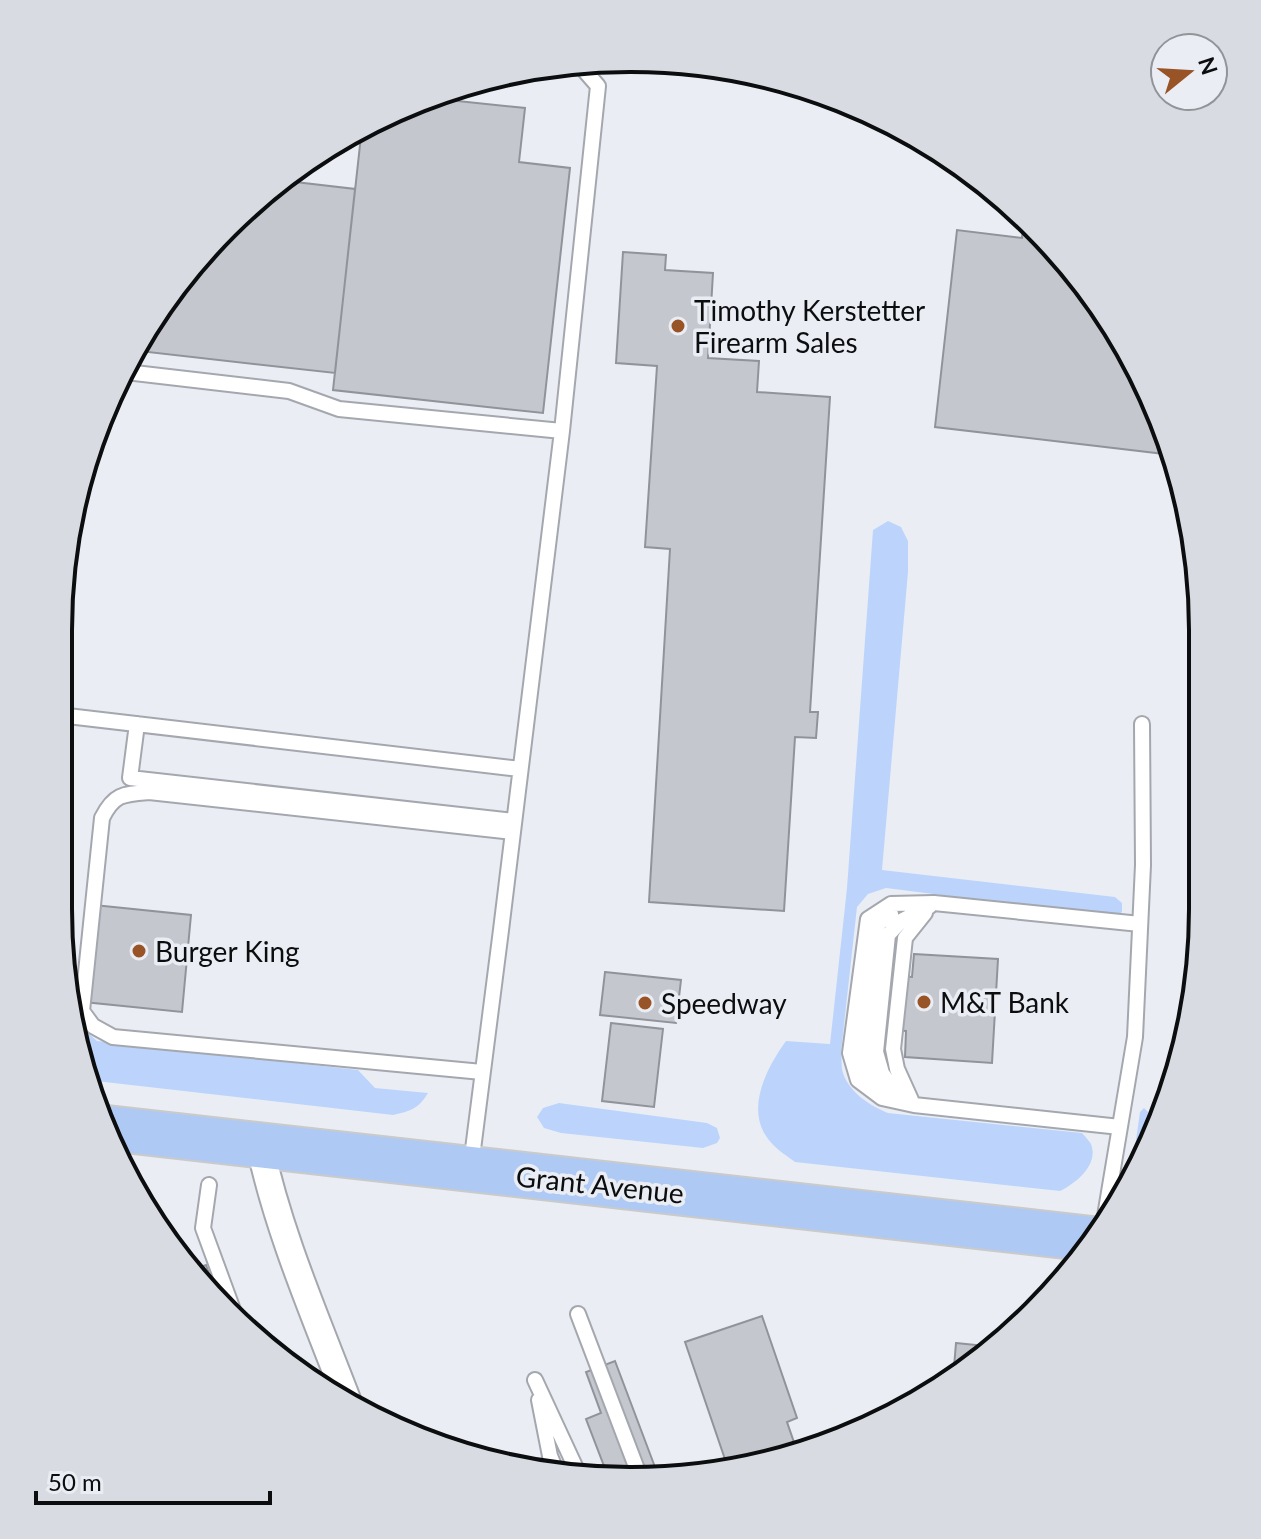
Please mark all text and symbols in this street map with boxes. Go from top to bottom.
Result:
north arrow [1149,32,1229,112]
text: N [1193,53,1224,78]
place label: Timothy Kerstetter Firearm Sales [694,293,925,359]
marker: Timothy Kerstetter Firearm Sales [669,317,687,335]
place label: Burger King [155,934,300,968]
marker: Burger King [130,942,148,960]
place label: M&T Bank [940,985,1070,1019]
place label: Speedway [661,986,787,1020]
marker: M&T Bank [915,993,933,1011]
marker: Speedway [636,994,654,1012]
street label: Grant Avenue [514,1158,686,1210]
scale bar [36,1455,270,1505]
text: 50 m [48,1467,102,1496]

